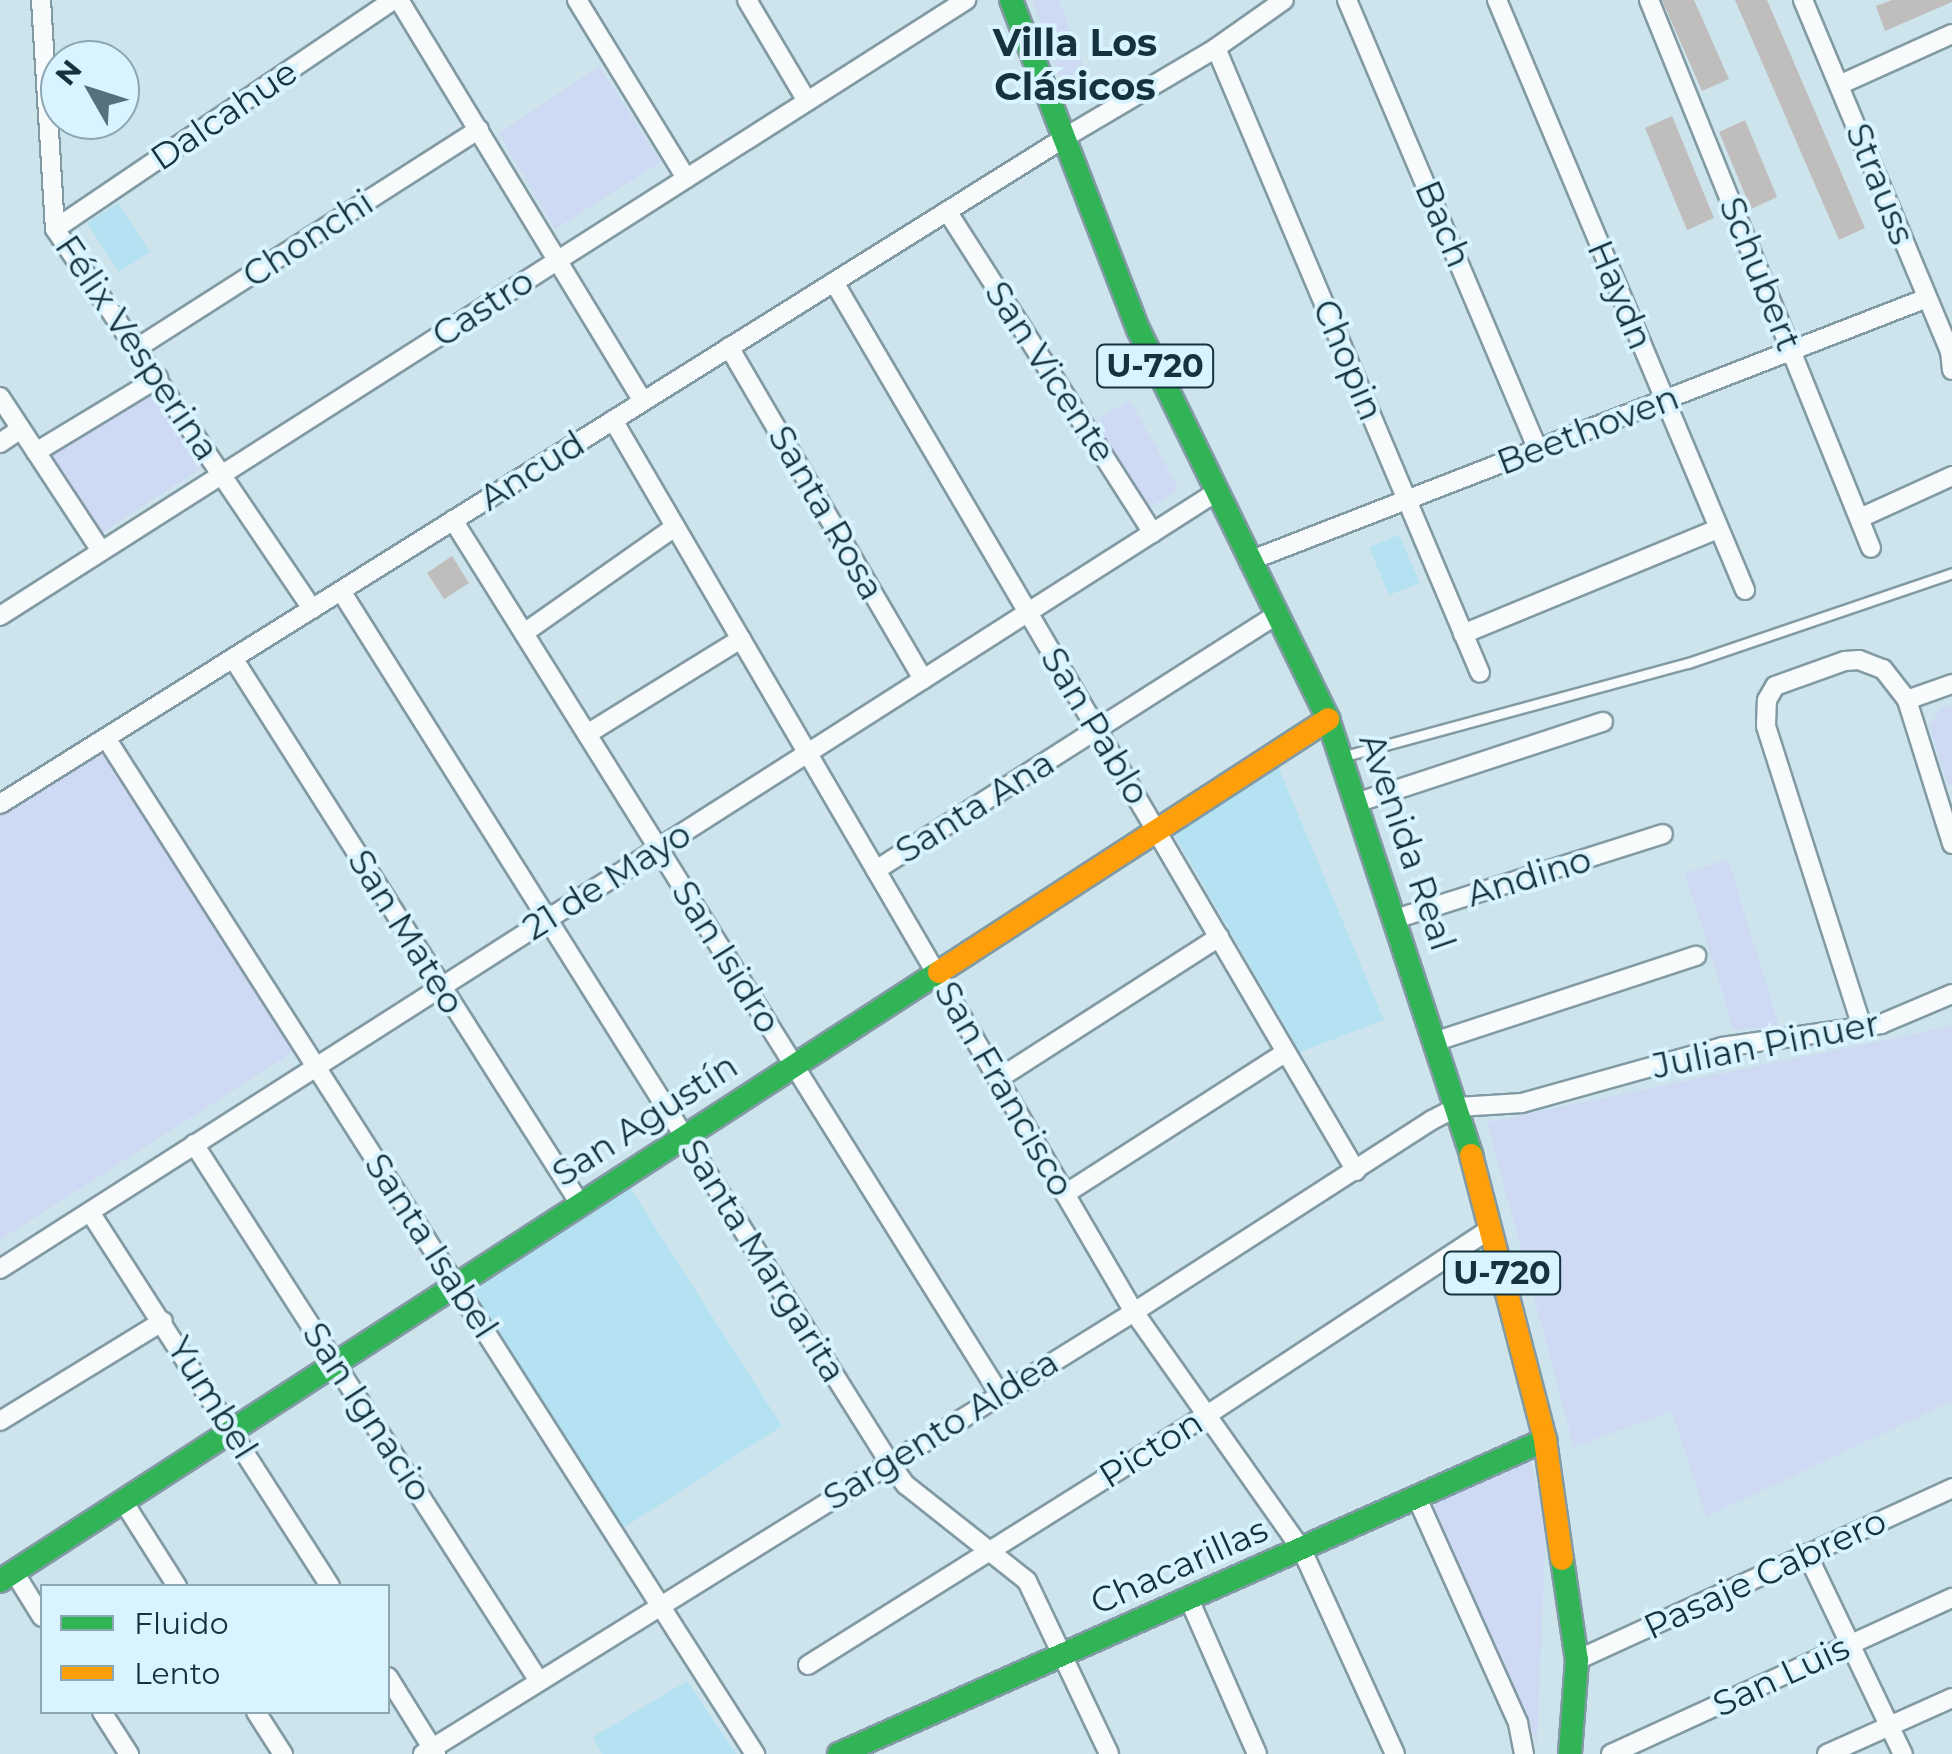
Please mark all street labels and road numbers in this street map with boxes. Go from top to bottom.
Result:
street label: Dalcahue [143,51,305,179]
street label: Strauss [1837,117,1923,251]
street label: Bach [1406,174,1480,274]
street label: Chonchi [235,181,381,297]
street label: Schubert [1710,191,1810,357]
street label: Félix Vesperina [46,227,228,469]
street label: Haydn [1578,234,1662,356]
street label: Castro [425,260,541,356]
street label: San Vicente [976,274,1124,470]
street label: Chopin [1304,293,1392,427]
road number: U-720 [1095,339,1215,393]
street label: Beethoven [1491,376,1685,484]
street label: Santa Rosa [759,418,893,608]
street label: Ancud [472,423,592,519]
street label: San Pablo [1032,640,1158,812]
street label: Avenida Real [1350,728,1464,956]
street label: Santa Ana [888,742,1062,872]
street label: 21 de Mayo [516,813,698,949]
street label: Andino [1462,838,1596,916]
street label: San Mateo [339,842,473,1022]
street label: San Isidro [663,873,789,1041]
street label: San Francisco [926,974,1082,1204]
street label: Julian Pinuer [1649,1002,1883,1088]
street label: San Agustín [545,1045,745,1195]
street label: Santa Margarita [671,1132,855,1390]
street label: Santa Isabel [356,1146,506,1346]
road number: U-720 [1442,1246,1562,1300]
street label: San Ignacio [294,1315,440,1509]
street label: Yumbel [158,1329,266,1467]
street label: Sargento Aldea [816,1341,1066,1519]
street label: Picton [1092,1401,1210,1497]
street label: Pasaje Cabrero [1637,1500,1893,1648]
street label: Chacarillas [1084,1508,1274,1624]
street label: San Luis [1706,1626,1856,1726]

